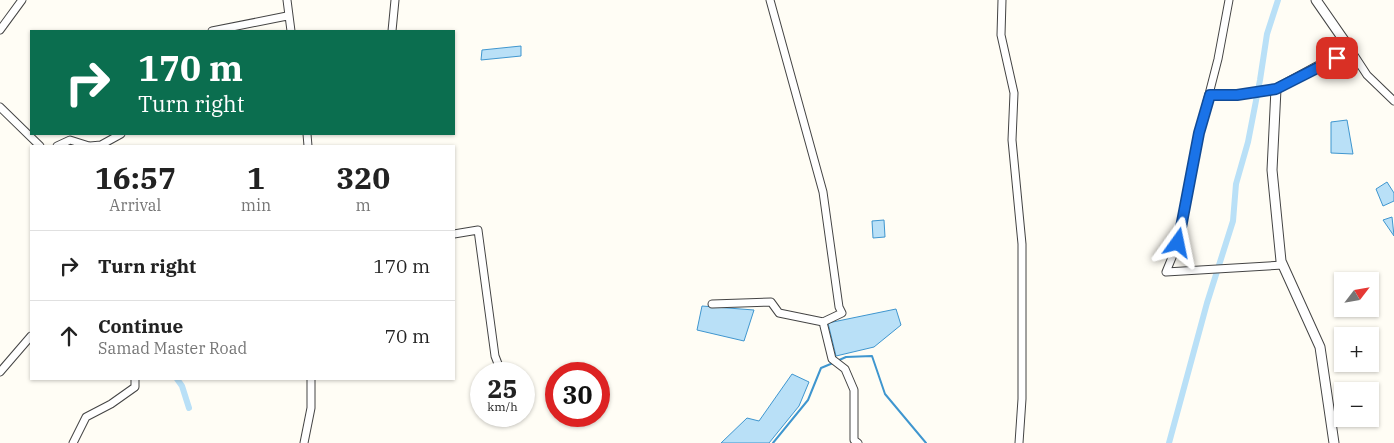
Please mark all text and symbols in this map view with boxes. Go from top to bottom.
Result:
pin [1316,37,1358,79]
icon: arrive [1323,44,1351,72]
text: 170 m [138,45,243,91]
icon: right [55,50,120,115]
text: Turn right [138,89,245,118]
text: 16:57 [95,158,176,197]
text: 1 [247,158,265,197]
text: 320 [336,158,390,197]
text: Arrival [109,195,161,215]
text: min [241,195,271,215]
text: m [356,195,371,215]
position arrow [1151,216,1203,268]
icon: right [55,252,83,280]
text: Turn right [98,254,196,278]
text: 170 m [373,254,430,278]
north arrow [1334,272,1379,318]
map controls [1334,272,1379,427]
text: Continue [98,314,183,338]
icon: ahead [55,322,83,350]
text: 70 m [385,324,430,348]
button: + [1334,327,1379,372]
text: Samad Master Road [98,338,247,358]
speed limit sign: 30 [545,362,610,427]
text: 25 [487,372,518,405]
button: − [1334,382,1379,427]
text: km/h [487,399,518,414]

